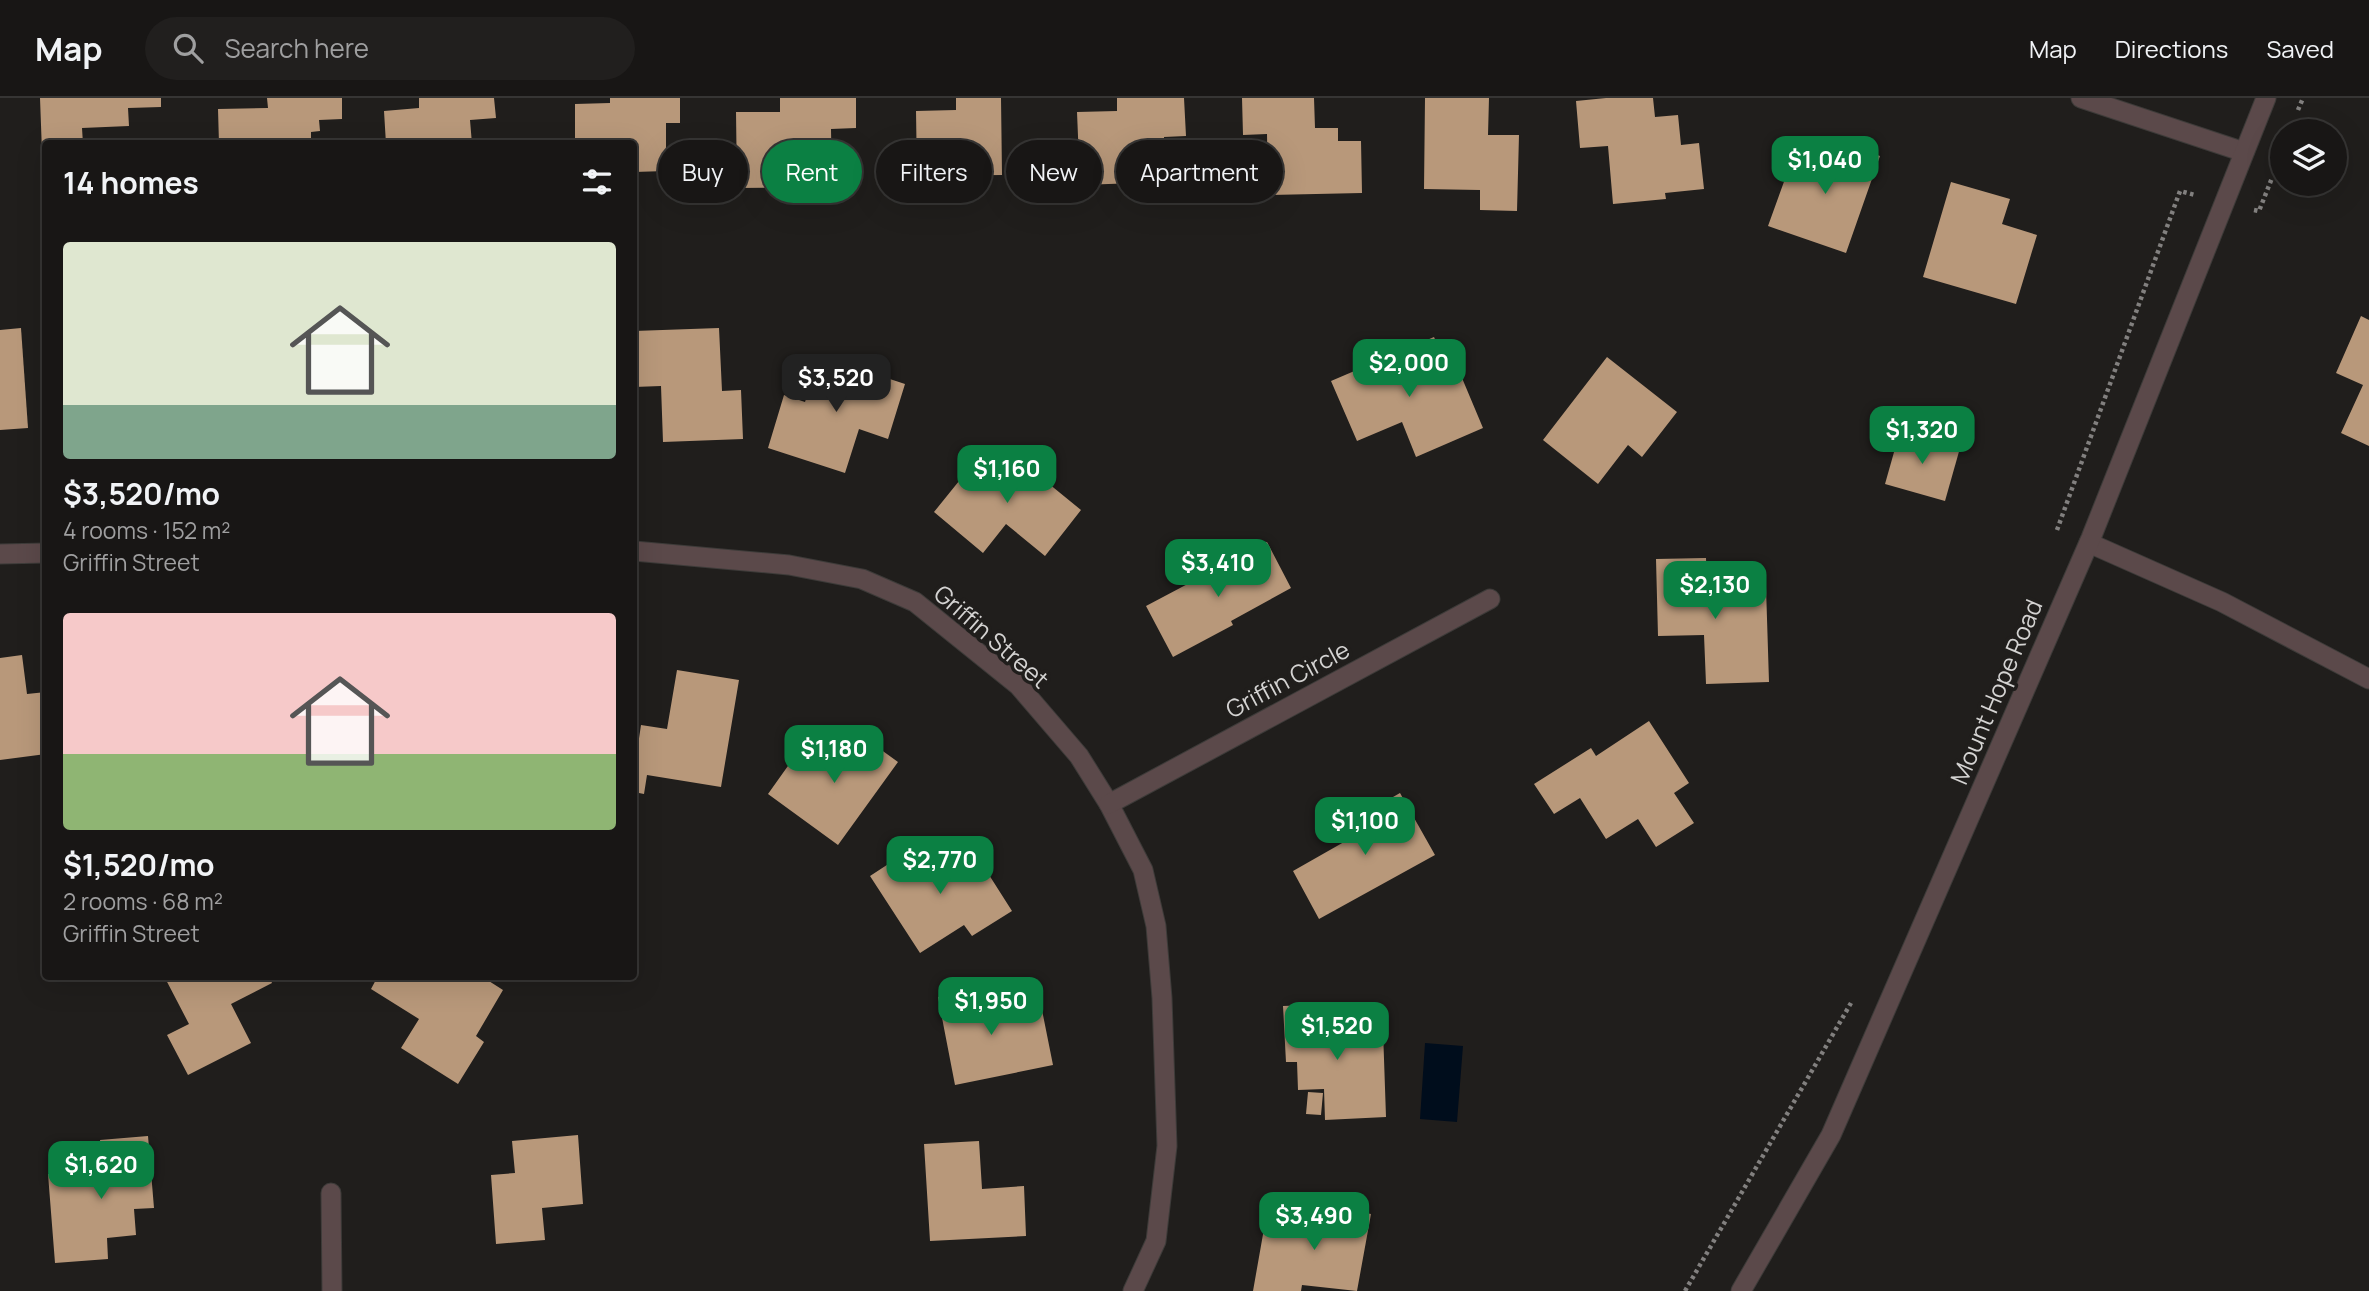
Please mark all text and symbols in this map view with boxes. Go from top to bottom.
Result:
search box [145,17,635,80]
text: Map [35,26,103,71]
icon: search [169,29,207,67]
text: Search here [225,30,369,66]
text: Map [2029,32,2077,65]
text: Directions [2115,32,2228,65]
text: Saved [2266,32,2334,65]
map controls [2270,119,2347,196]
button: layers [2270,119,2347,196]
pin: $1,040 [1768,136,1882,196]
chip: Buy [658,140,748,203]
chip: Rent [762,140,862,203]
chip: Filters [876,140,992,203]
chip: New [1006,140,1102,203]
chip: Apartment [1116,140,1283,203]
text: $1,040 [1788,143,1862,175]
text: 14 homes [63,162,199,203]
icon: filters [578,163,616,201]
icon: home [277,287,403,413]
pin: $2,000 [1352,340,1466,399]
text: $2,000 [1369,346,1449,378]
pin: $3,520 [779,354,893,414]
text: $3,520 [798,361,874,393]
pin: $1,320 [1865,406,1979,466]
text: $1,320 [1886,413,1958,445]
pin: $1,160 [950,446,1064,505]
text: $1,160 [973,452,1041,484]
text: $3,520/mo [63,473,220,514]
text: 4 rooms · 152 m² [63,514,230,546]
pin: $3,410 [1161,540,1275,599]
text: Griffin Street [63,546,200,578]
text: $3,410 [1181,546,1255,578]
pin: $2,130 [1658,561,1772,621]
text: $2,130 [1680,568,1750,600]
street label: Griffin Street [927,577,1057,695]
street label: Mount Hope Road [1942,594,2049,789]
street label: Griffin Circle [1220,632,1355,725]
icon: home [277,658,403,784]
pin: $1,180 [777,726,891,785]
text: $1,180 [800,732,868,764]
pin: $1,100 [1308,798,1422,857]
text: $1,100 [1331,804,1399,836]
pin: $2,770 [883,836,997,896]
text: $2,770 [903,843,977,875]
text: $1,520/mo [63,844,215,885]
text: 2 rooms · 68 m² [63,885,223,917]
text: Griffin Street [63,917,200,949]
pin: $1,950 [934,978,1048,1037]
text: $1,950 [954,984,1028,1016]
pin: $1,520 [1280,1002,1394,1062]
text: $1,520 [1301,1009,1373,1041]
pin: $1,620 [44,1142,158,1201]
text: $1,620 [64,1148,138,1180]
pin: $3,490 [1257,1192,1371,1252]
text: $3,490 [1275,1199,1353,1231]

